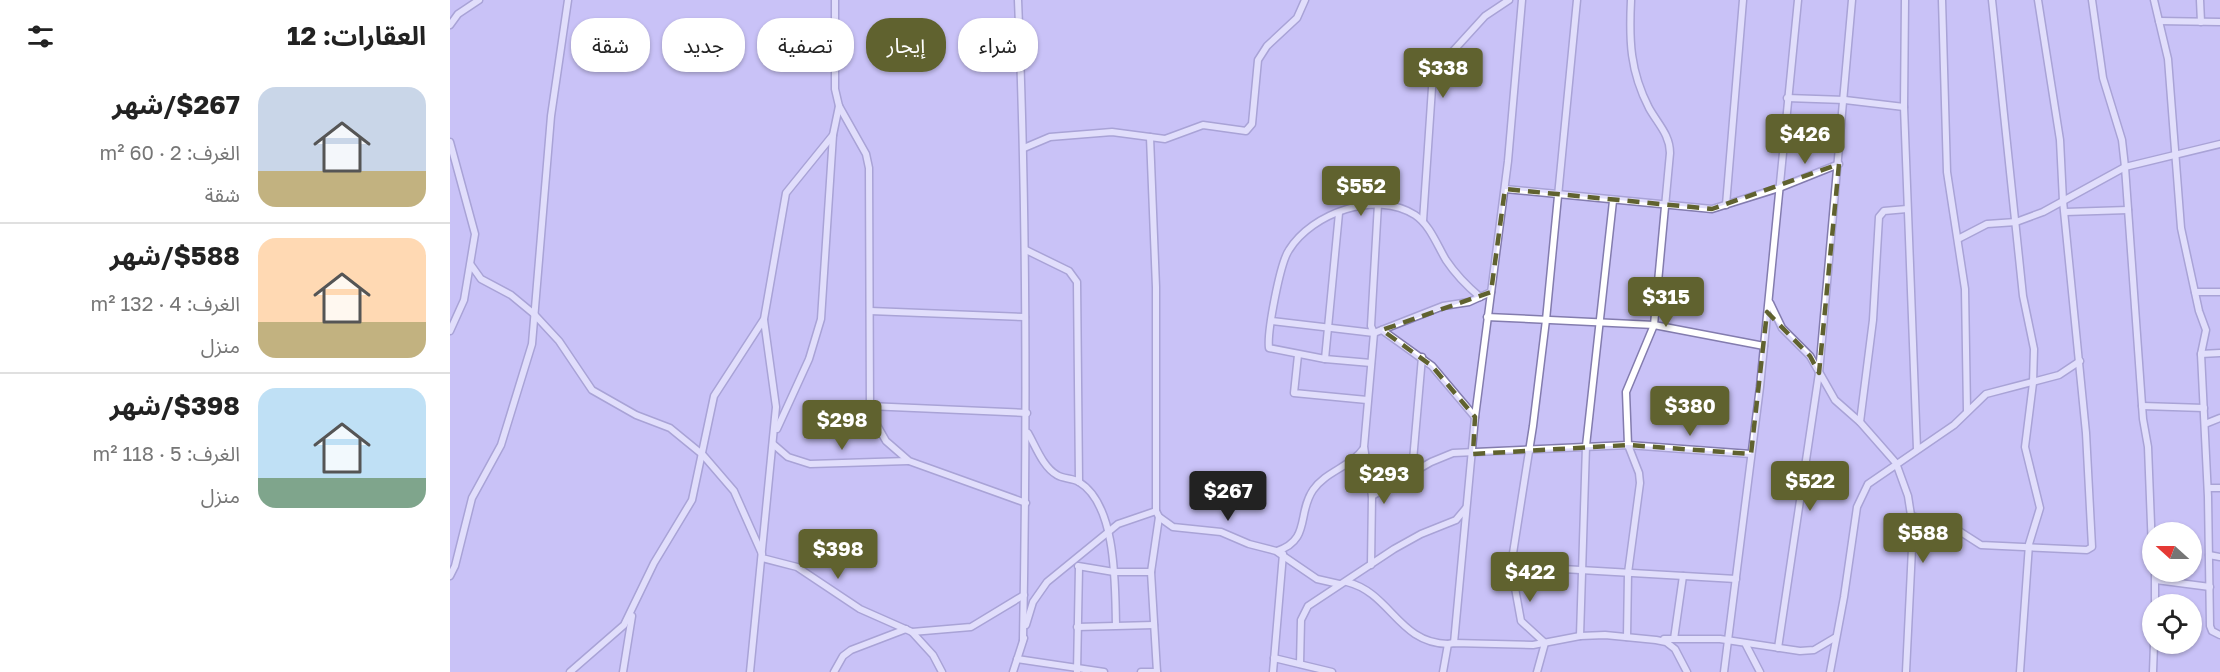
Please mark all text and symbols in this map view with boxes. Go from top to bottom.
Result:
chip: شقة [571,18,650,72]
chip: جديد [662,18,745,72]
chip: تصفية [757,18,854,72]
chip: إيجار [866,18,946,72]
chip: شراء [958,18,1038,72]
icon: filters [24,20,57,53]
text: العقارات: 12 [287,20,426,51]
pin: $338 [1407,48,1479,99]
text: $338 [1418,55,1468,79]
text: $267/شهر [112,89,240,120]
icon: home [306,111,378,183]
pin: $426 [1769,114,1841,165]
text: $426 [1780,121,1830,145]
text: الغرف: 2 · 60 m² [100,140,240,164]
pin: $552 [1325,166,1397,217]
text: $552 [1336,173,1386,197]
text: شقة [205,182,240,206]
text: $588/شهر [110,240,240,271]
icon: home [306,262,378,334]
pin: $315 [1630,277,1702,328]
text: $315 [1642,284,1690,308]
text: الغرف: 4 · 132 m² [91,291,240,315]
text: منزل [201,333,240,357]
pin: $380 [1654,386,1726,437]
text: $398/شهر [110,390,240,421]
text: $380 [1664,393,1716,417]
pin: $298 [806,400,878,451]
text: $298 [816,407,868,431]
icon: home [306,412,378,484]
text: الغرف: 5 · 118 m² [93,441,240,465]
pin: $293 [1348,454,1420,505]
text: $293 [1359,461,1409,485]
pin: $522 [1774,461,1846,512]
text: $522 [1785,468,1835,492]
pin: $267 [1192,471,1264,522]
text: $267 [1203,478,1253,502]
text: منزل [201,483,240,507]
pin: $588 [1887,513,1959,564]
text: $588 [1897,520,1949,544]
north arrow [2142,522,2202,582]
map controls [2142,522,2202,654]
pin: $398 [802,529,874,580]
text: $398 [812,536,864,560]
pin: $422 [1494,552,1566,603]
text: $422 [1505,559,1555,583]
button: locate [2142,594,2202,654]

